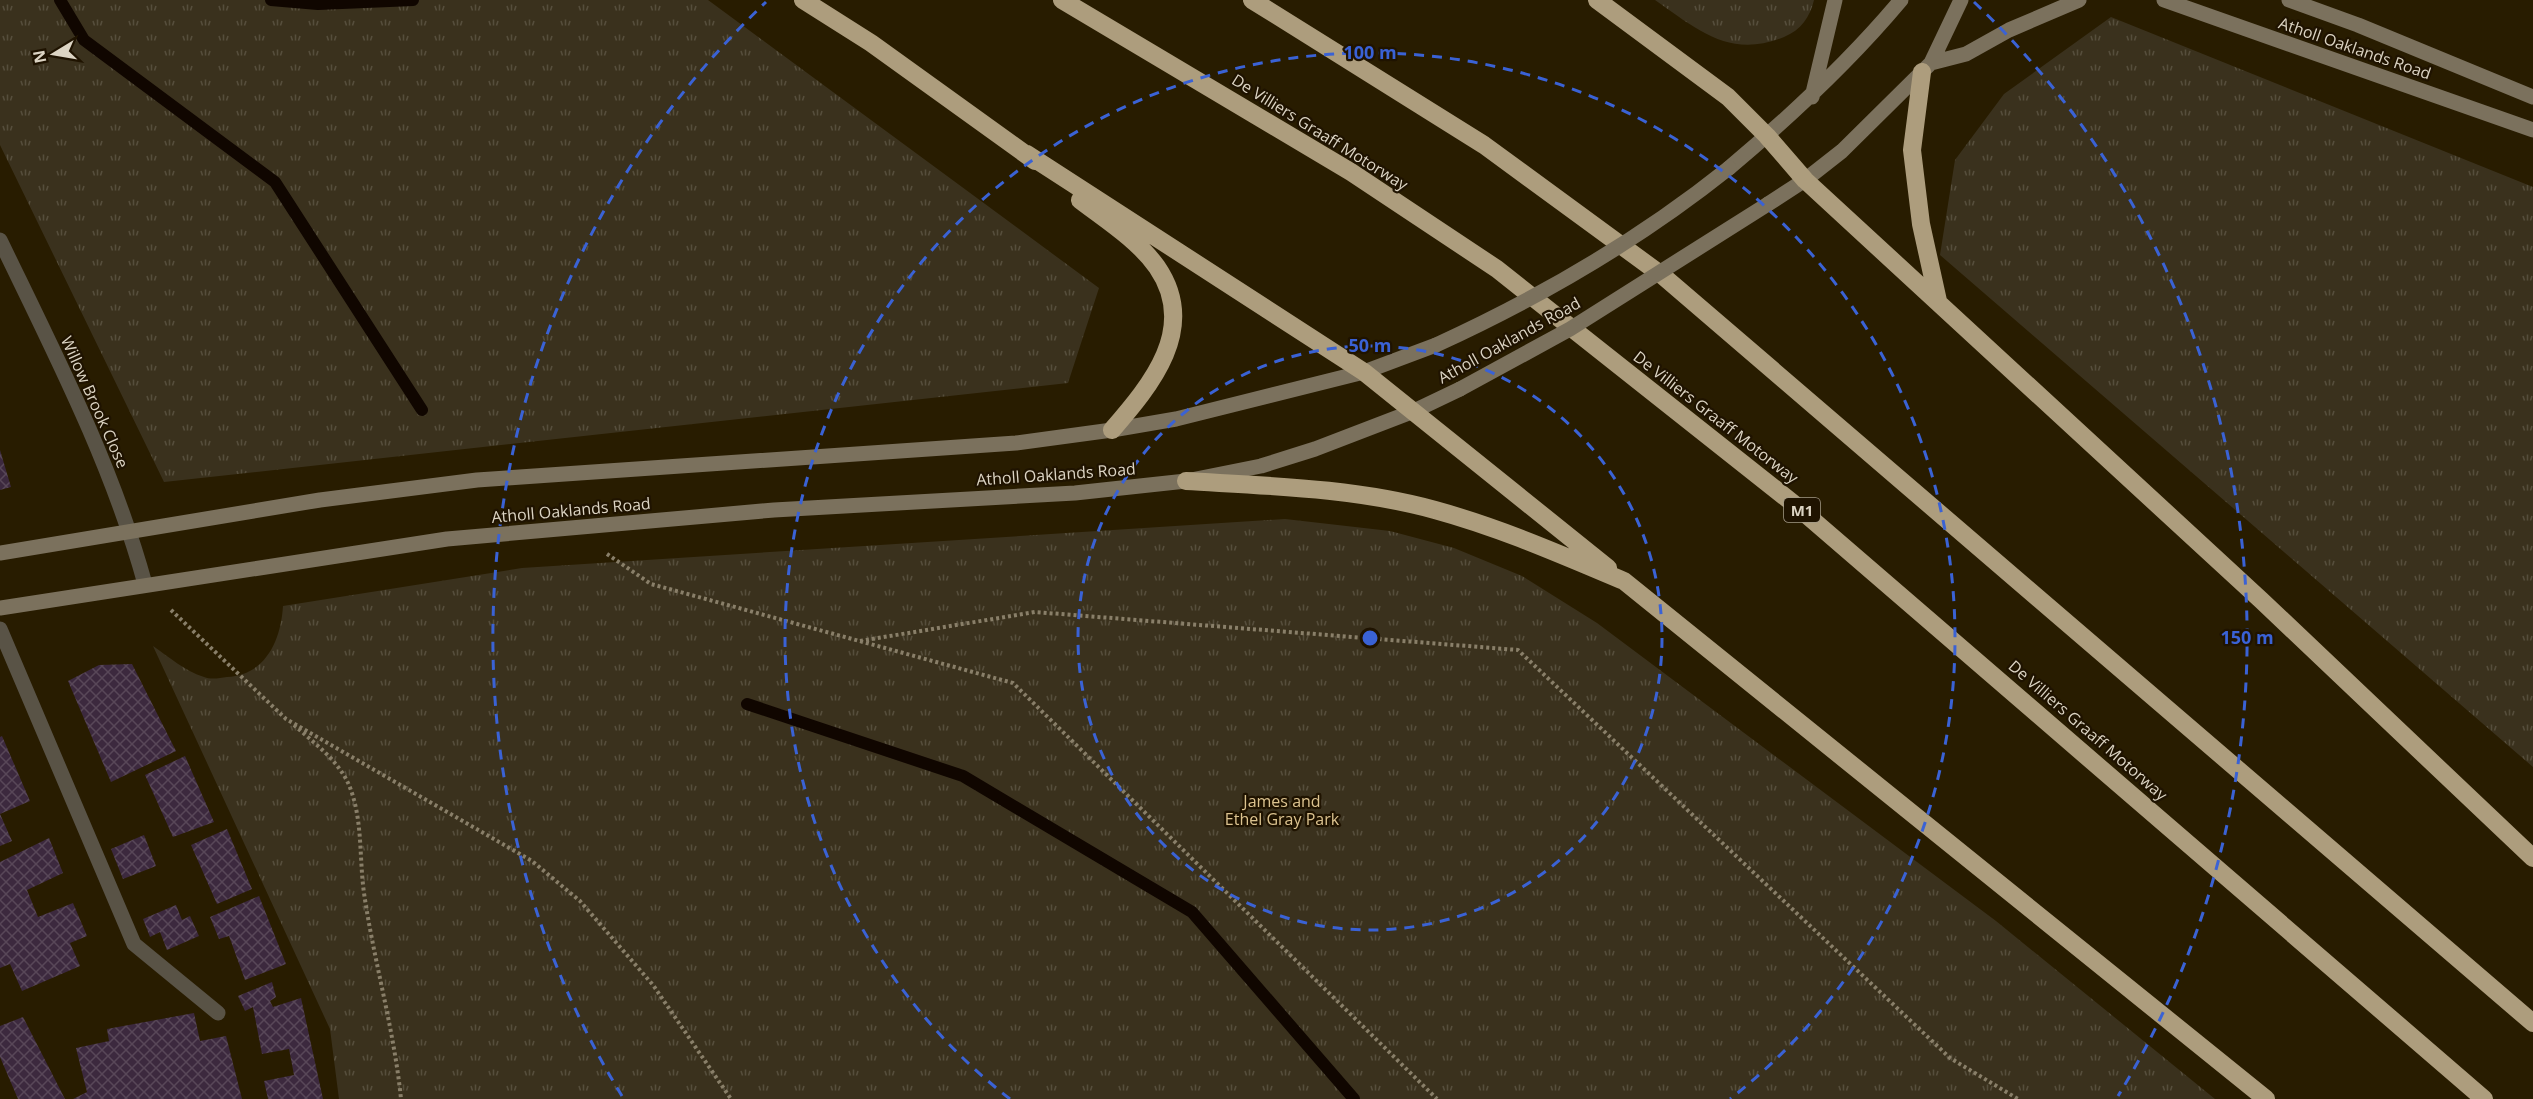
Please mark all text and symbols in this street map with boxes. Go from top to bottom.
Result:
street label: Atholl Oaklands Road [2276,12,2434,84]
north arrow [24,24,84,84]
text: 100 m [1343,40,1397,64]
text: N [27,48,51,65]
street label: De Villiers Graaff Motorway [1228,69,1413,196]
street label: Atholl Oaklands Road [1434,292,1584,388]
street label: Willow Brook Close [56,333,134,471]
text: 50 m [1349,333,1391,357]
street label: De Villiers Graaff Motorway [1629,346,1804,489]
street label: Atholl Oaklands Road [976,457,1136,491]
street label: Atholl Oaklands Road [490,492,652,528]
road number: M1 [1784,498,1820,522]
text: 150 m [2220,625,2274,649]
centre of rings [1360,628,1380,648]
street label: De Villiers Graaff Motorway [2004,655,2173,806]
park label: James and Ethel Gray Park [1225,790,1340,830]

